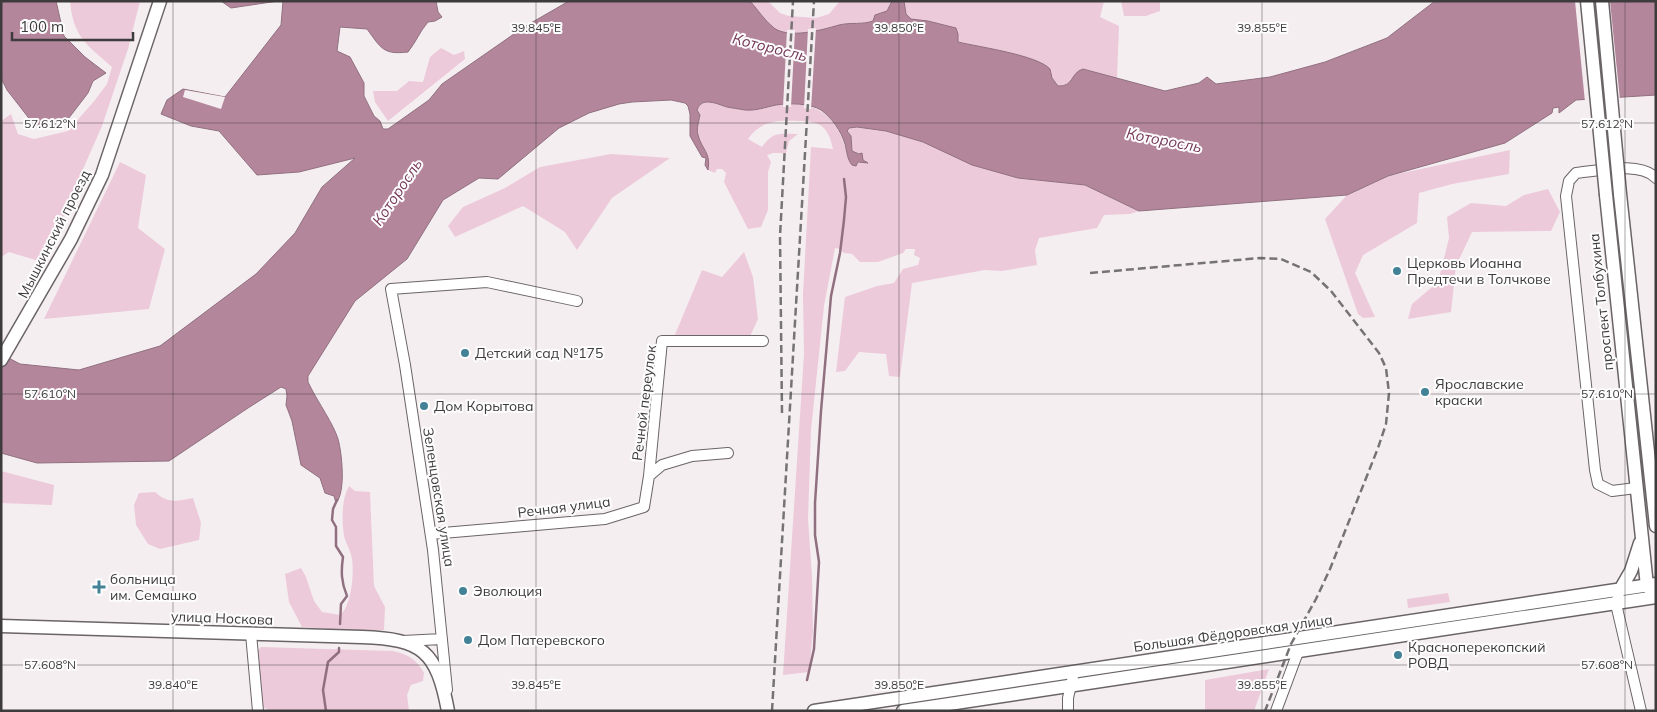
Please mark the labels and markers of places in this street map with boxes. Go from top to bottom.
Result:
place label: Церковь Иоанна Предтечи в Толчкове [1407,254,1551,288]
marker: Церковь Иоанна Предтечи в Толчкове [1391,265,1403,277]
place label: Детский сад №175 [475,344,603,362]
marker: Детский сад №175 [459,347,471,359]
place label: Ярославские краски [1435,375,1524,409]
marker: Ярославские краски [1419,386,1431,398]
place label: Дом Корытова [434,397,533,415]
marker: Дом Корытова [418,400,430,412]
place label: больница им. Семашко [110,570,197,604]
marker: больница им. Семашко [92,580,106,594]
place label: Эволюция [473,582,542,600]
marker: Эволюция [457,585,469,597]
place label: Дом Патеревского [478,631,605,649]
marker: Дом Патеревского [462,634,474,646]
place label: Красноперекопский РОВД [1408,638,1546,672]
marker: Красноперекопский РОВД [1392,649,1404,661]

